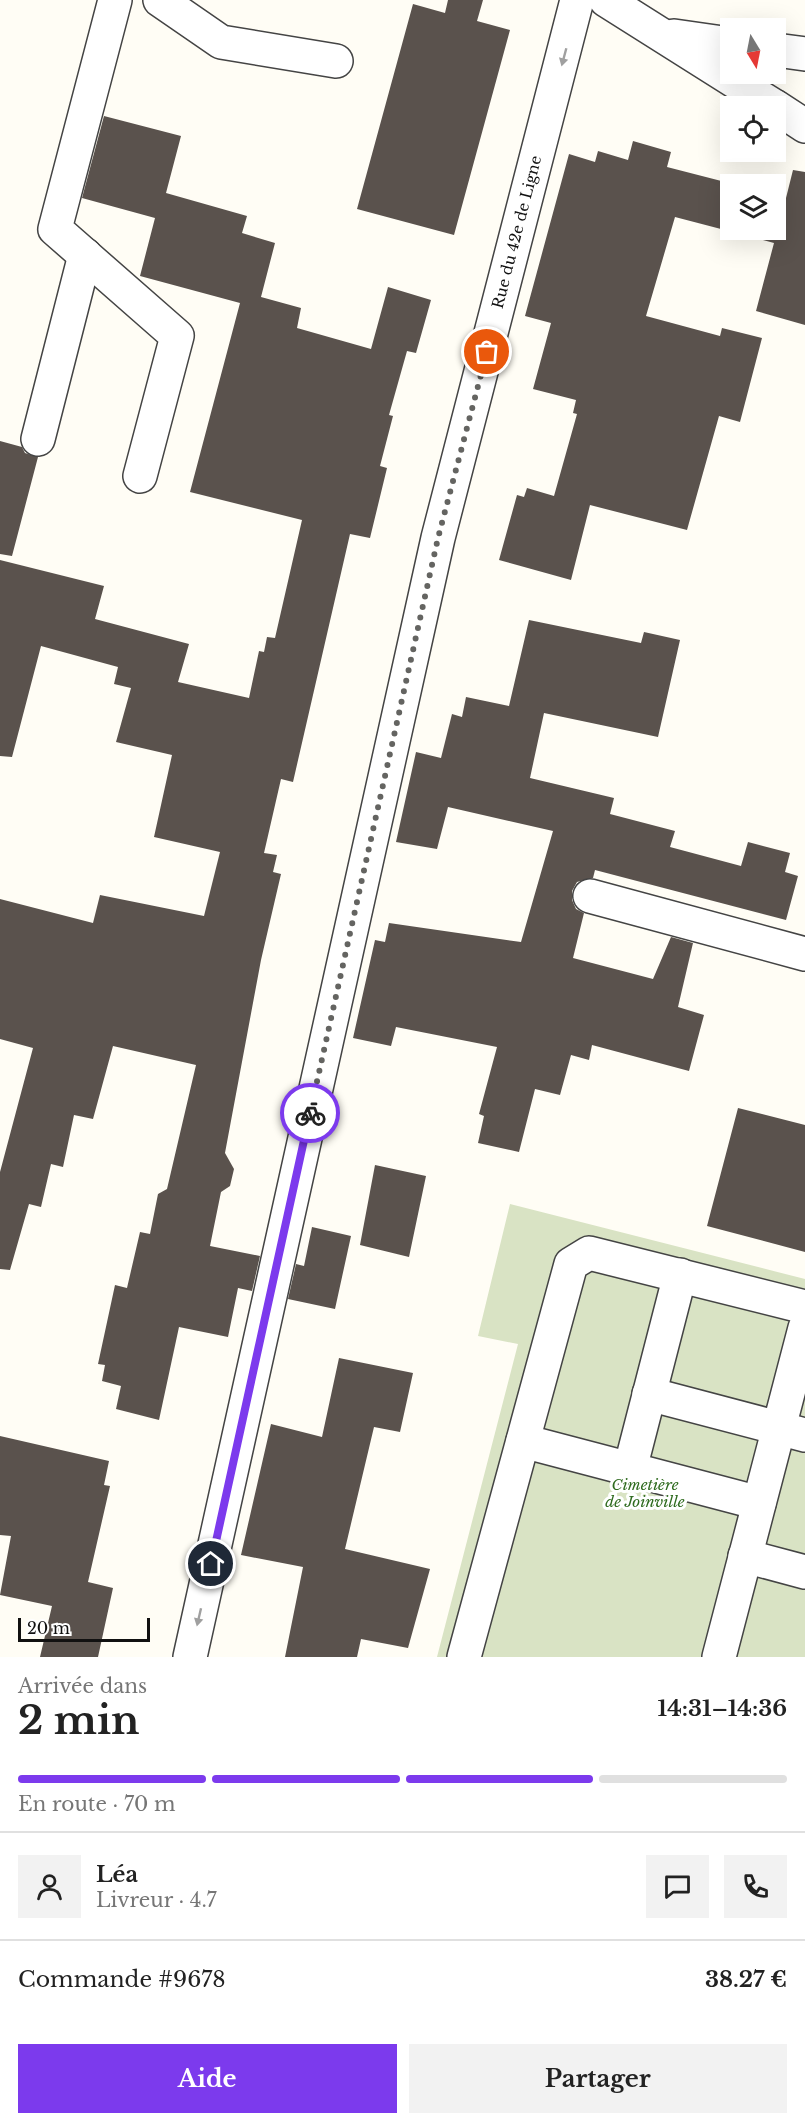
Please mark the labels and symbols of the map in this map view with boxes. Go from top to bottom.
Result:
north arrow [720,18,786,84]
one-way arrow [558,48,568,66]
street label: Rue du 42e de Ligne [488,154,545,311]
pin [461,326,512,377]
courier [280,1083,340,1143]
park label: Cimetière de Joinville [605,1475,685,1511]
pin [185,1538,236,1589]
one-way arrow [194,1607,203,1626]
scale bar [18,1615,150,1642]

